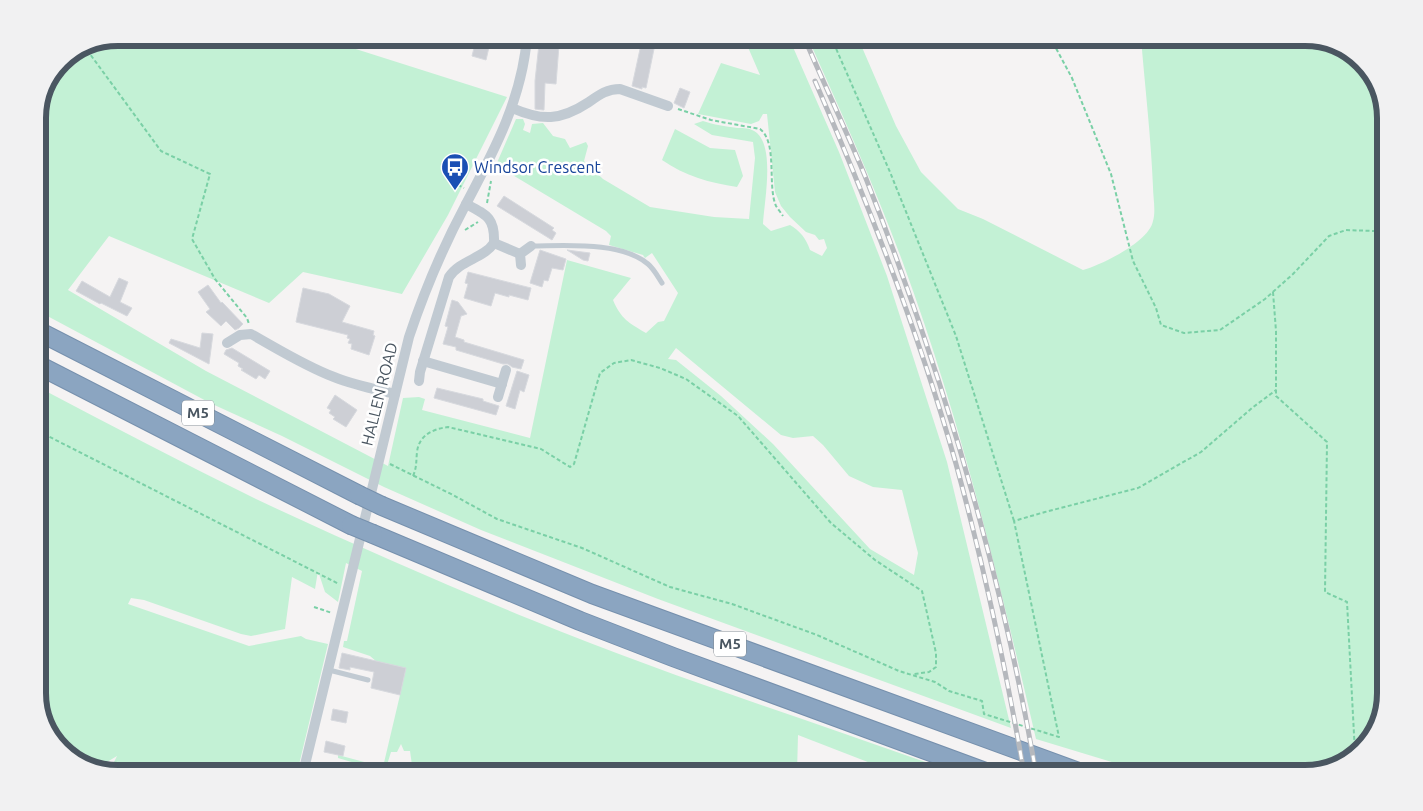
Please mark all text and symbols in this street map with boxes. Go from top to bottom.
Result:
bus stop icon: Windsor Crescent [440,152,470,191]
place label: Windsor Crescent [474,158,602,176]
street label: HALLEN ROAD [357,340,401,448]
road number: M5 [182,400,214,426]
road number: M5 [714,632,746,656]

